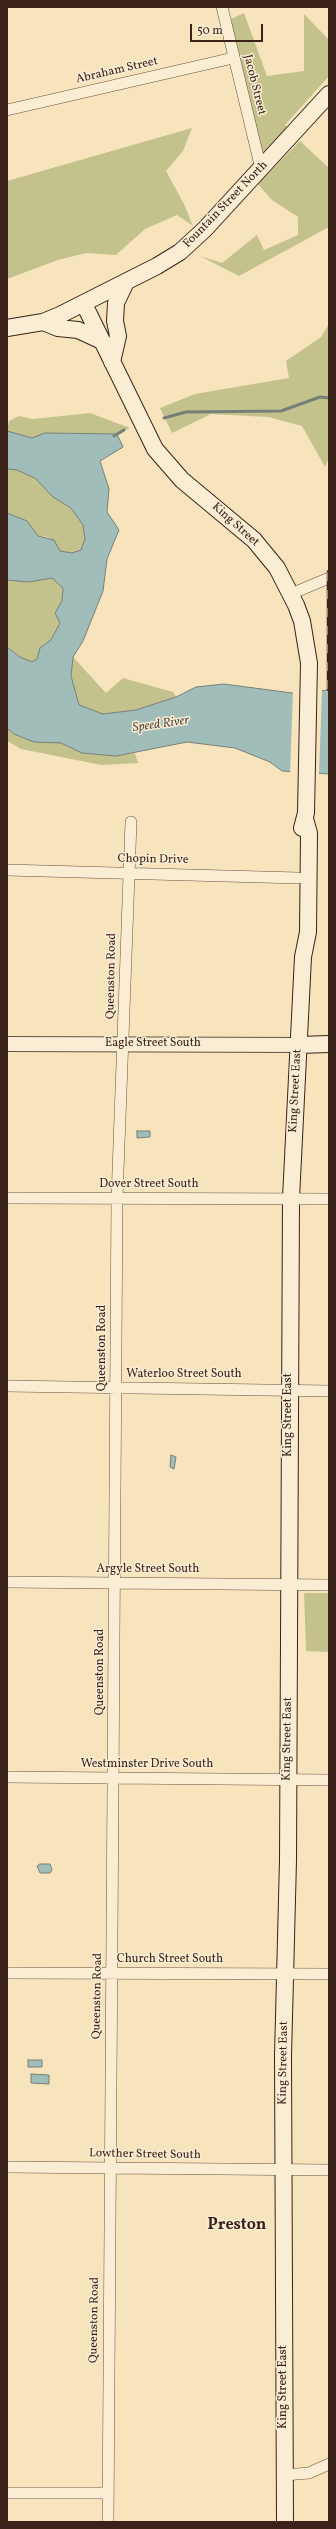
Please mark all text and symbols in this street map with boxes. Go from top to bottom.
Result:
scale bar [192,16,265,42]
text: 50 m [197,23,223,39]
street label: Jacob Street [240,53,268,117]
street label: Abraham Street [75,55,159,87]
street label: Fountain Street North [181,159,271,251]
street label: King Street [208,500,262,550]
water label: Speed River [132,713,190,737]
street label: Chopin Drive [118,852,188,868]
street label: Queenston Road [104,933,120,1019]
street label: Eagle Street South [105,1037,201,1051]
street label: King Street East [287,1049,305,1133]
street label: Dover Street South [99,1178,199,1192]
street label: Queenston Road [96,1305,110,1391]
street label: Waterloo Street South [126,1368,242,1382]
street label: King Street East [282,1373,296,1457]
street label: Argyle Street South [97,1563,199,1577]
street label: Queenston Road [94,1629,108,1715]
street label: King Street East [280,1697,296,1781]
street label: Westminster Drive South [81,1758,213,1772]
street label: Queenston Road [90,1953,106,2039]
street label: Church Street South [117,1953,223,1967]
street label: King Street East [276,2021,292,2105]
street label: Lowther Street South [89,2147,201,2163]
district label: Preston [208,2216,266,2236]
street label: Queenston Road [87,2277,103,2363]
street label: King Street East [277,2345,291,2429]

